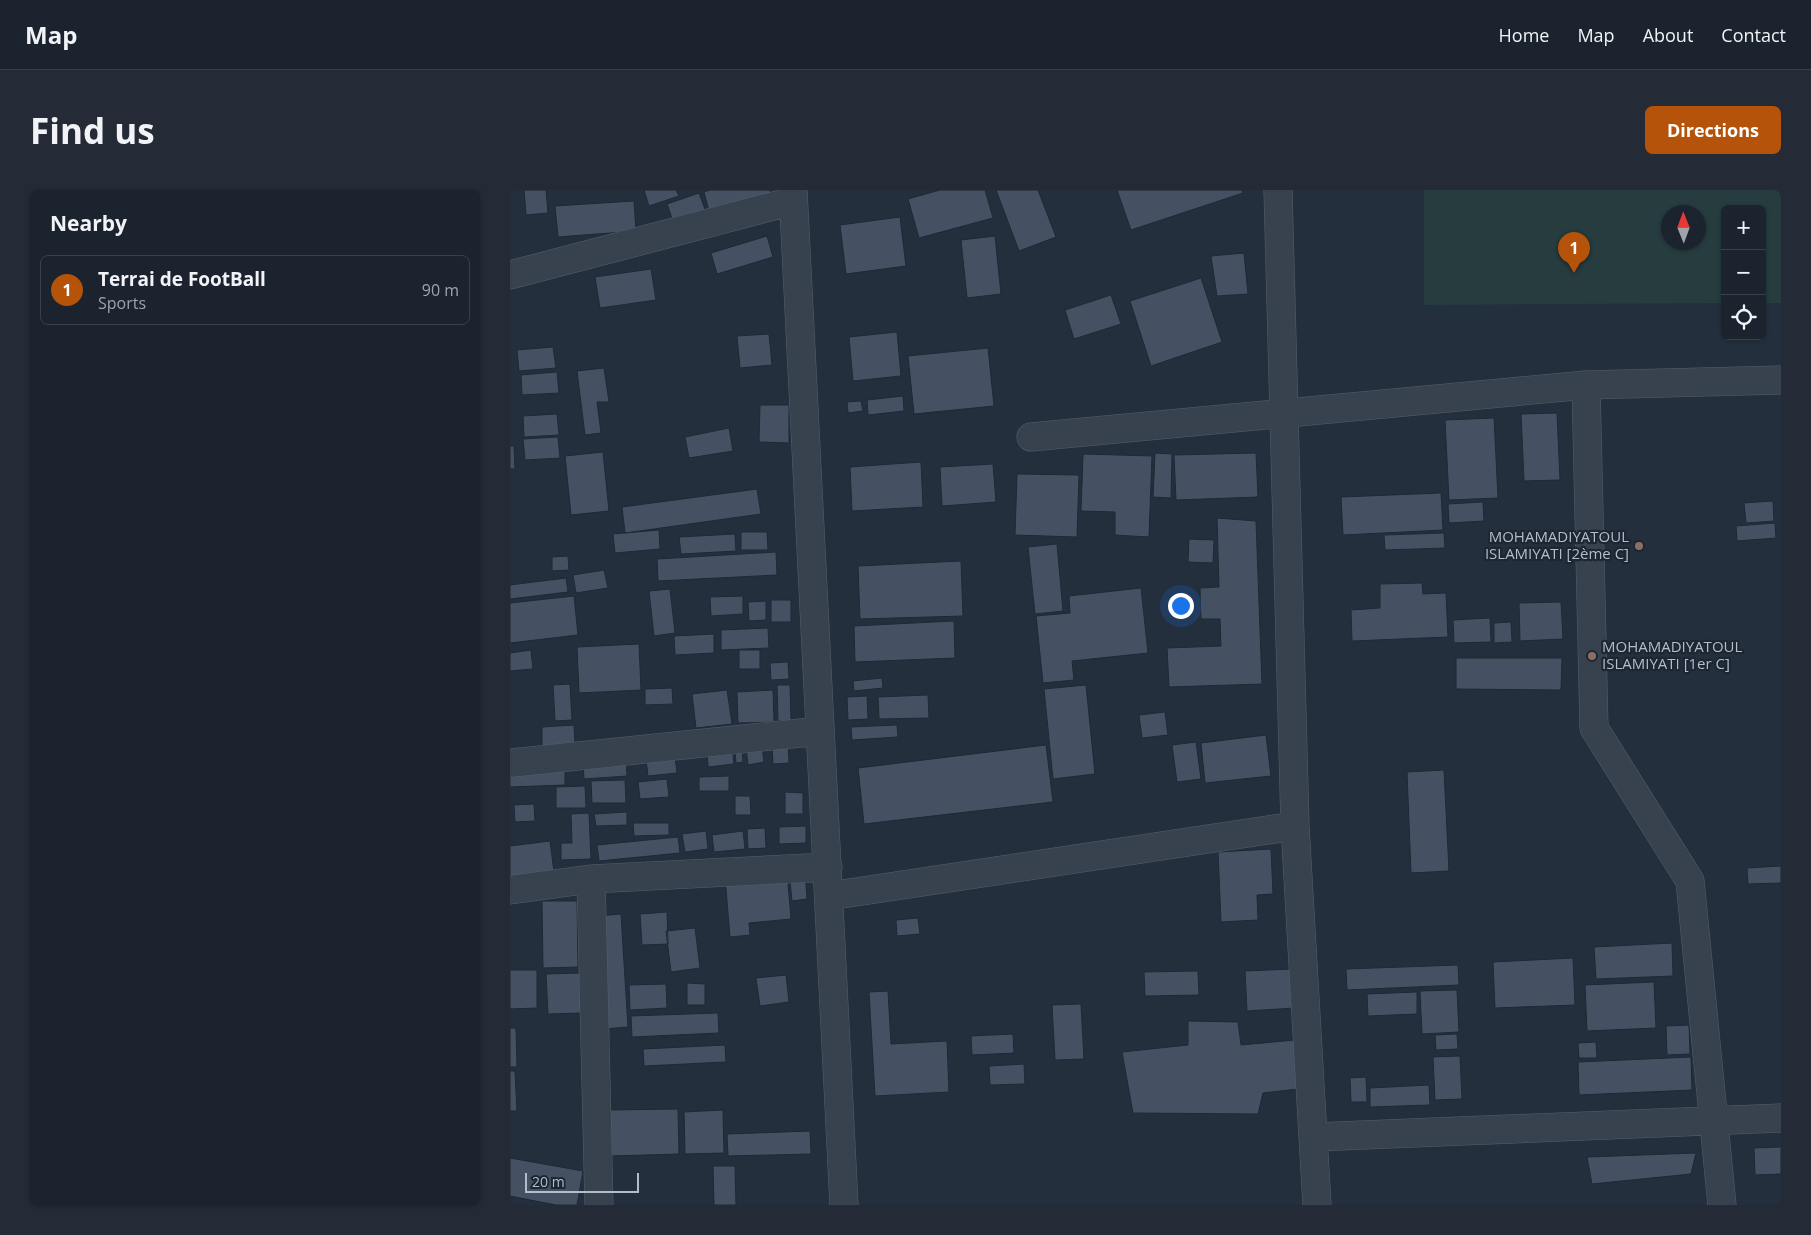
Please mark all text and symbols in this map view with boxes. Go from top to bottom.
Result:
text: Map [25,18,77,51]
text: Home [1499,23,1549,47]
text: Map [1577,23,1615,47]
text: About [1643,23,1693,47]
text: Contact [1721,23,1786,47]
button: Directions [1645,106,1781,154]
text: Find us [30,107,155,154]
north arrow [1661,205,1706,250]
map controls [1721,205,1766,340]
button: + [1721,205,1766,250]
text: Nearby [50,209,127,237]
pin: 1 [1558,232,1590,273]
button: − [1721,250,1766,295]
text: Terrai de FootBall [98,266,266,292]
text: 1 [62,279,72,301]
text: 90 m [422,279,459,301]
text: Sports [98,292,146,314]
button: locate [1721,295,1766,340]
place label: MOHAMADIYATOUL ISLAMIYATI [2ème C] [1485,526,1629,563]
marker: MOHAMADIYATOUL ISLAMIYATI [2ème C] [1633,540,1645,552]
your location [1168,593,1194,619]
place label: MOHAMADIYATOUL ISLAMIYATI [1er C] [1602,636,1742,673]
marker: MOHAMADIYATOUL ISLAMIYATI [1er C] [1586,650,1598,662]
scale bar [525,1170,639,1193]
text: 20 m [532,1172,565,1191]

